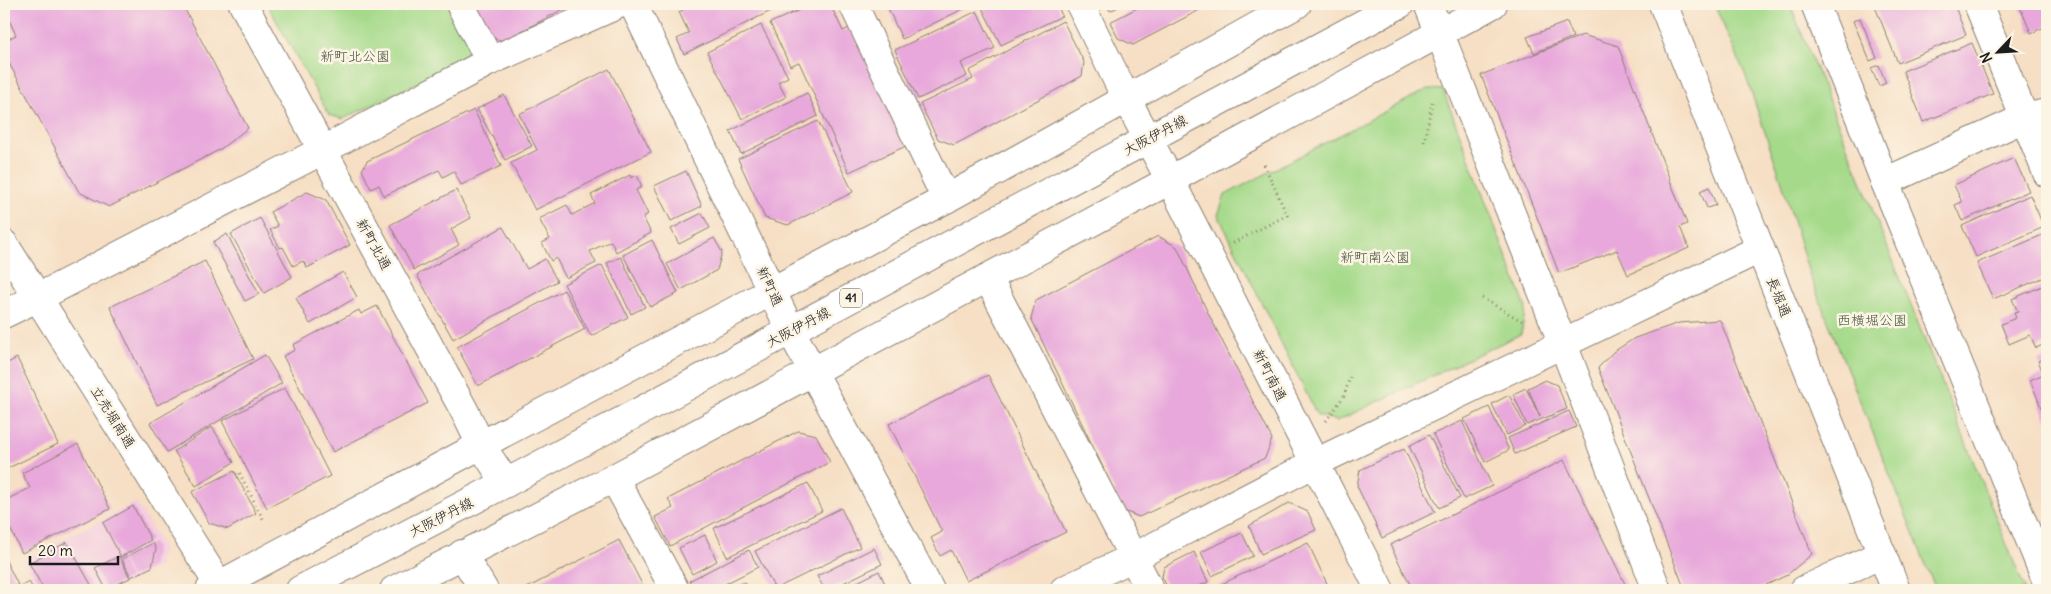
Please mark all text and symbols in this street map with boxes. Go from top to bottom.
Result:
north arrow [1974,28,2024,78]
park label: 新町北公園 [320,47,390,65]
text: N [1976,49,1996,66]
street label: 大阪伊丹線 [1120,111,1190,159]
street label: 新町北通 [353,215,395,273]
park label: 新町南公園 [1340,248,1410,266]
street label: 新町通 [753,263,787,309]
street label: 長堀通 [1763,274,1795,320]
road number: 41 [840,288,862,308]
street label: 大阪伊丹線 [763,303,833,351]
park label: 西横堀公園 [1837,311,1907,329]
street label: 新町南通 [1249,346,1291,404]
street label: 立売堀南通 [87,383,139,451]
street label: 大阪伊丹線 [406,493,476,541]
scale bar [30,534,118,566]
text: 20 m [38,541,73,560]

